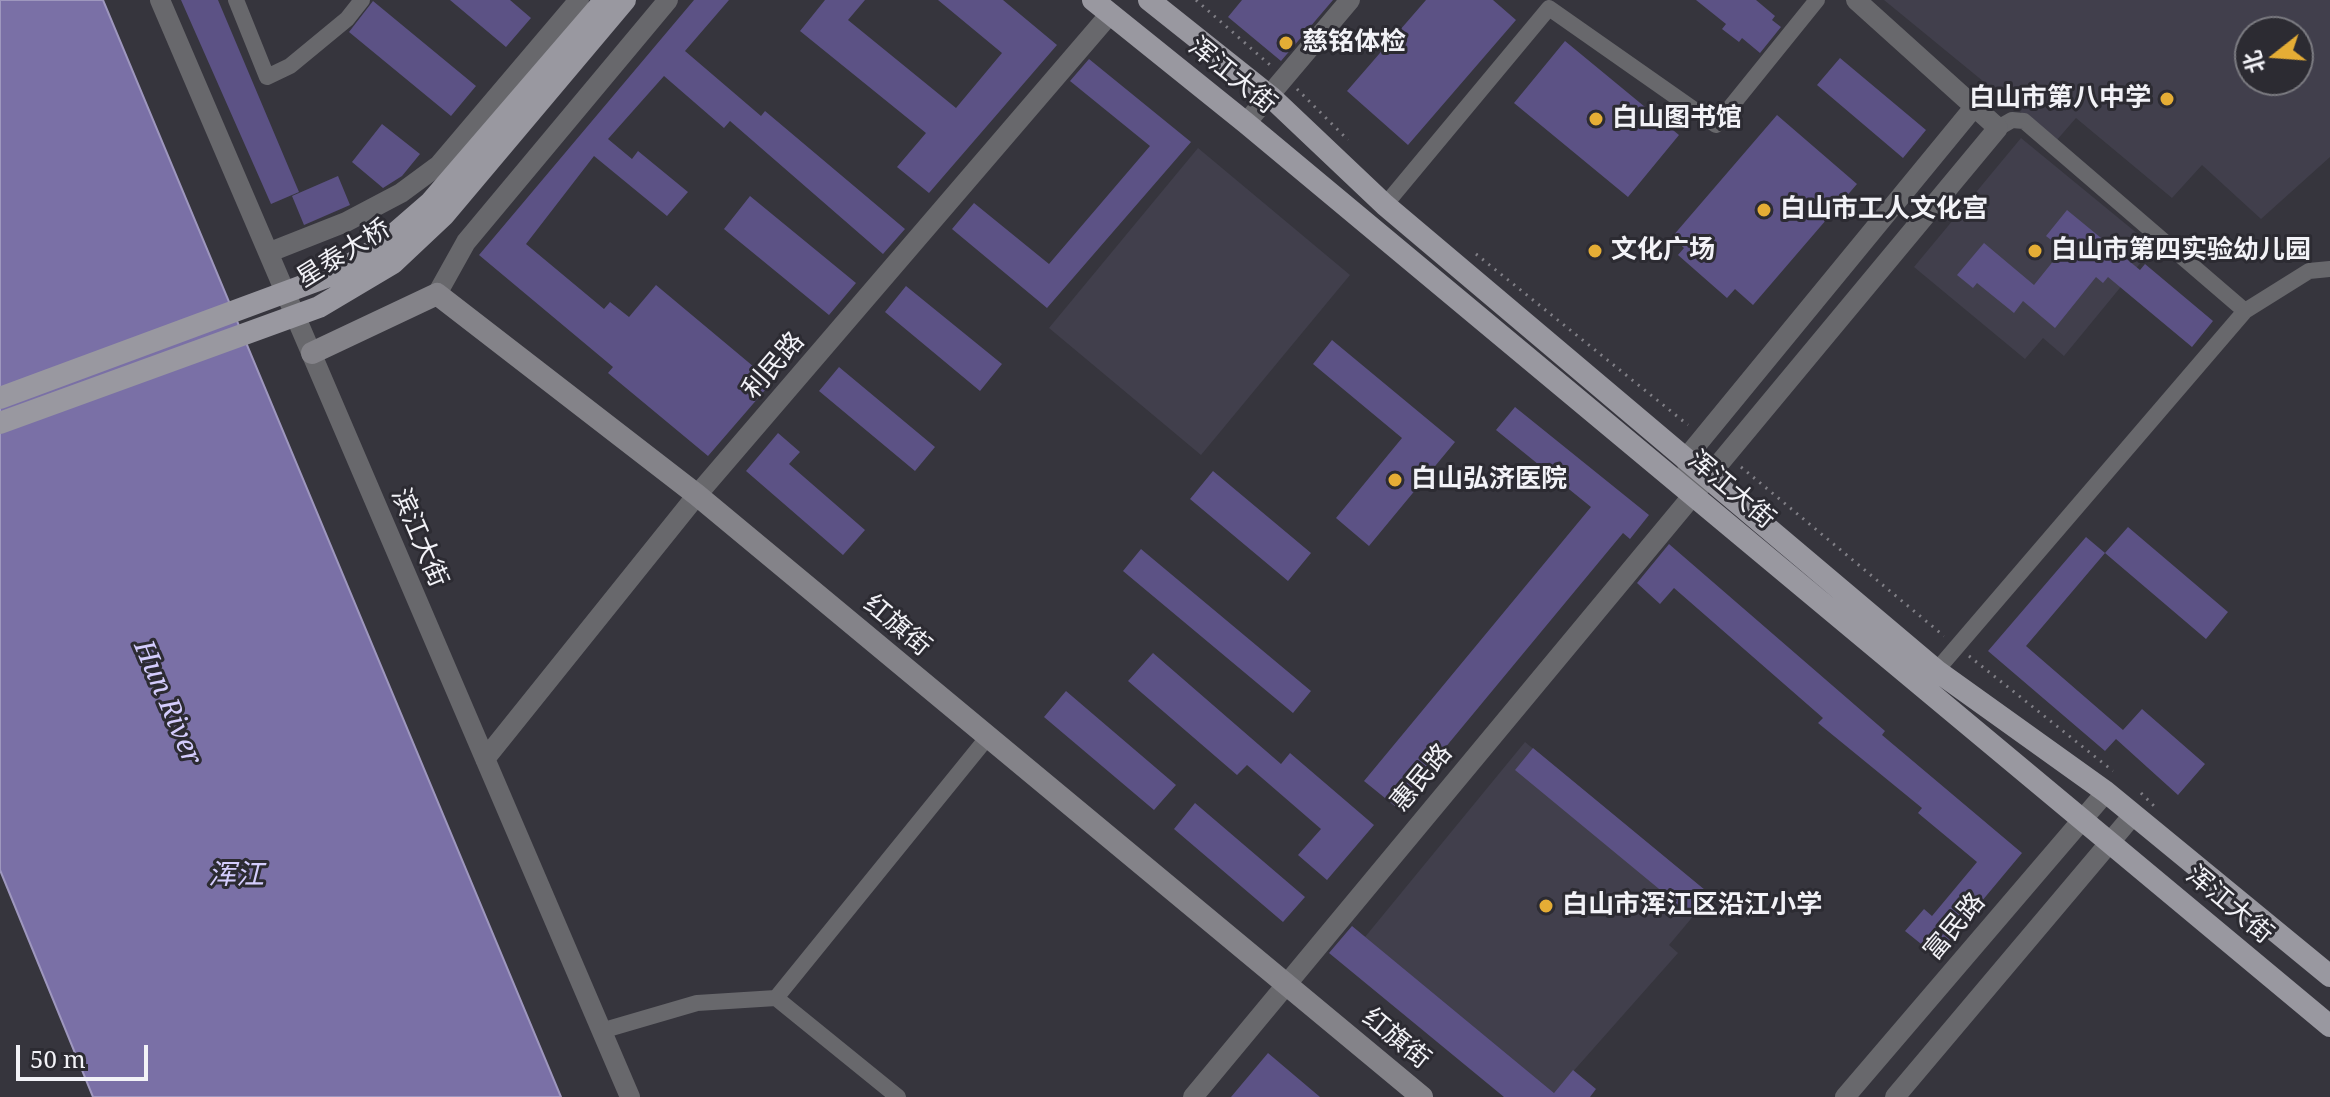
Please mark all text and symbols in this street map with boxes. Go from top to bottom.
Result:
north arrow [2234,16,2314,96]
place label: 慈铭体检 [1302,27,1406,59]
street label: 浑江大街 [1182,31,1282,121]
marker: 慈铭体检 [1277,34,1295,52]
text: 北 [2235,48,2271,77]
place label: 白山市第八中学 [1969,83,2151,115]
marker: 白山市第八中学 [2158,90,2176,108]
place label: 白山图书馆 [1612,103,1742,135]
marker: 白山图书馆 [1587,110,1605,128]
place label: 白山市工人文化宫 [1780,194,1988,226]
marker: 白山市工人文化宫 [1755,201,1773,219]
street label: 星泰大桥 [292,213,396,295]
place label: 文化广场 [1611,235,1715,267]
place label: 白山市第四实验幼儿园 [2051,235,2311,267]
marker: 文化广场 [1586,242,1604,260]
marker: 白山市第四实验幼儿园 [2026,242,2044,260]
street label: 利民路 [737,326,811,406]
street label: 浑江大街 [1681,445,1781,535]
place label: 白山弘济医院 [1411,464,1567,496]
marker: 白山弘济医院 [1386,471,1404,489]
street label: 滨江大街 [384,484,454,592]
street label: 红旗街 [857,589,937,663]
water label: Hun River [126,636,208,770]
street label: 惠民路 [1385,738,1459,818]
water label: 浑江 [208,859,264,893]
street label: 浑江大街 [2179,860,2279,950]
street label: 富民路 [1918,887,1992,967]
place label: 白山市浑江区沿江小学 [1562,890,1822,922]
marker: 白山市浑江区沿江小学 [1537,897,1555,915]
street label: 红旗街 [1356,1002,1436,1076]
scale bar [20,1029,152,1079]
text: 50 m [30,1042,86,1075]

